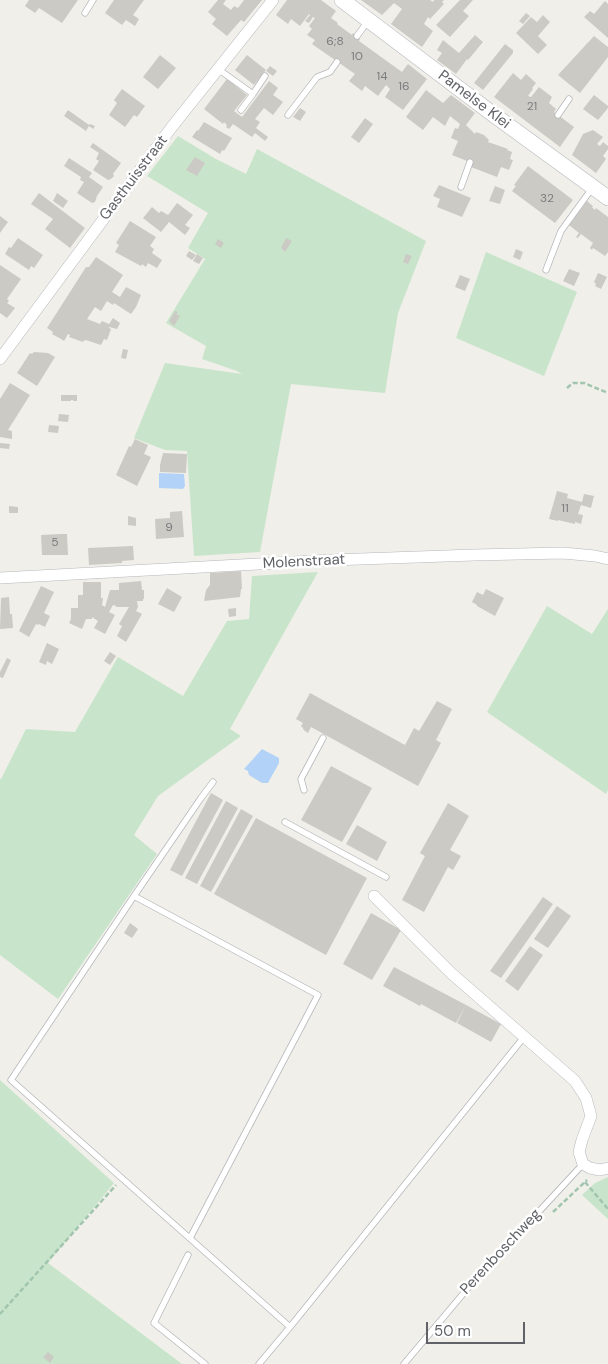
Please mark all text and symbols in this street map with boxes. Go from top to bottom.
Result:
house number: 6;8 [326,35,344,49]
house number: 10 [351,50,363,64]
street label: Pamelse Klei [434,67,514,133]
house number: 14 [376,70,388,84]
house number: 16 [398,80,410,94]
house number: 21 [527,100,537,114]
street label: Gasthuisstraat [96,132,172,224]
house number: 32 [540,192,554,206]
house number: 11 [561,502,569,516]
house number: 9 [165,521,173,535]
house number: 5 [51,536,59,550]
street label: Molenstraat [262,551,346,573]
street label: Perenboschweg [457,1206,545,1298]
scale bar [428,1312,527,1344]
text: 50 m [434,1321,471,1341]

